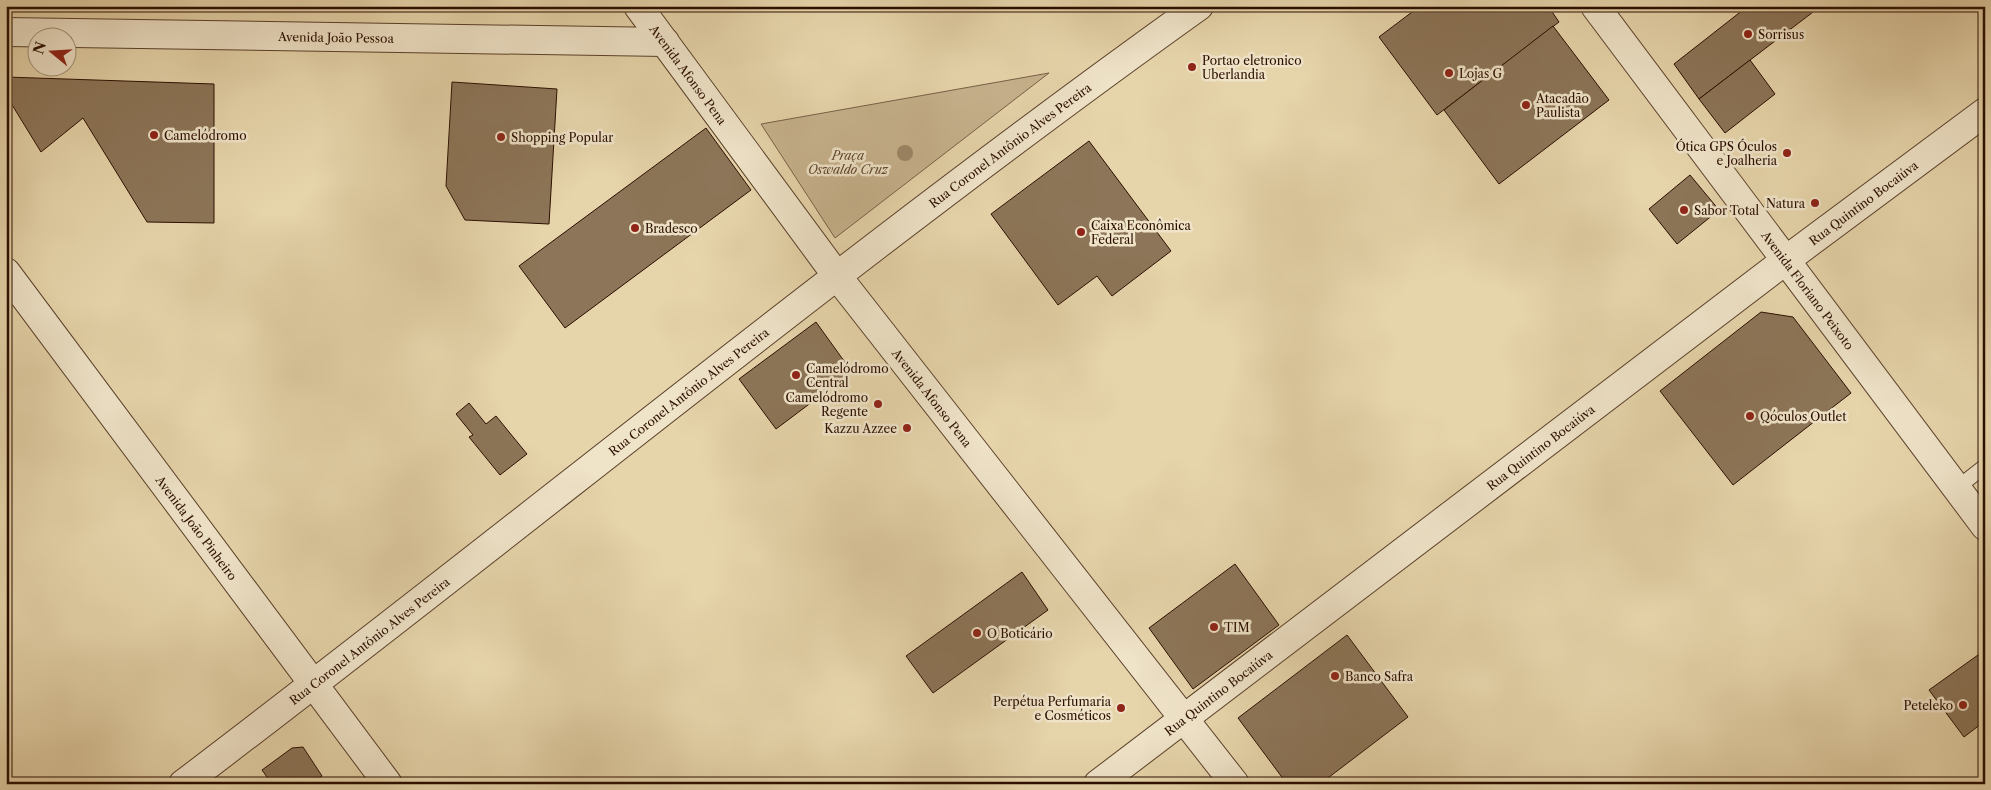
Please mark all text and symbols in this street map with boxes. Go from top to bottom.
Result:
street label: Avenida Afonso Pena [646,21,731,128]
place label: Sorrisus [1758,27,1804,42]
north arrow [28,28,78,78]
marker: Sorrisus [1742,28,1754,40]
street label: Avenida João Pessoa [277,29,395,45]
text: N [29,39,50,57]
place label: Portao eletronico Uberlandia [1202,53,1302,82]
marker: Portao eletronico Uberlandia [1186,61,1198,73]
place label: Lojas G [1459,66,1502,81]
marker: Lojas G [1443,67,1455,79]
street label: Rua Coronel Antônio Alves Pereira [926,79,1094,211]
place label: Atacadão Paulista [1535,91,1589,120]
marker: Atacadão Paulista [1520,99,1532,111]
place label: Camelódromo [164,128,247,143]
marker: Camelódromo [148,129,160,141]
place label: Shopping Popular [511,130,613,145]
marker: Shopping Popular [495,131,507,143]
place label: Ótica GPS Óculos e Joalheria [1676,138,1778,168]
marker: Ótica GPS Óculos e Joalheria [1781,147,1793,159]
park label: Praça Oswaldo Cruz [808,148,889,177]
street label: Rua Quintino Bocaiúva [1806,157,1921,248]
place label: Natura [1766,196,1806,211]
marker: Natura [1809,197,1821,209]
place label: Sabor Total [1694,203,1760,218]
marker: Sabor Total [1678,204,1690,216]
place label: Caixa Econômica Federal [1091,218,1192,247]
place label: Bradesco [645,221,698,236]
marker: Bradesco [629,222,641,234]
marker: Caixa Econômica Federal [1075,226,1087,238]
street label: Avenida Floriano Peixoto [1758,227,1857,352]
street label: Rua Coronel Antônio Alves Pereira [605,324,772,458]
street label: Avenida Afonso Pena [889,345,976,450]
place label: Camelódromo Central [806,361,889,390]
marker: Camelódromo Central [790,369,802,381]
place label: Camelódromo Regente [786,390,868,419]
marker: Camelódromo Regente [872,398,884,410]
street label: Rua Quintino Bocaiúva [1483,401,1598,493]
place label: Qóculos Outlet [1760,409,1847,424]
marker: Qóculos Outlet [1744,410,1756,422]
place label: Kazzu Azzee [824,421,897,436]
marker: Kazzu Azzee [901,422,913,434]
street label: Avenida João Pinheiro [152,472,241,583]
street label: Rua Coronel Antônio Alves Pereira [286,573,453,708]
place label: TIM [1224,620,1250,635]
marker: TIM [1208,621,1220,633]
place label: O Boticário [987,626,1053,641]
marker: O Boticário [971,627,983,639]
street label: Rua Quintino Bocaiúva [1161,646,1276,738]
place label: Banco Safra [1345,669,1414,684]
marker: Banco Safra [1329,670,1341,682]
place label: Perpétua Perfumaria e Cosméticos [993,694,1112,723]
place label: Peteleko [1904,698,1953,713]
marker: Peteleko [1957,699,1969,711]
marker: Perpétua Perfumaria e Cosméticos [1115,702,1127,714]

